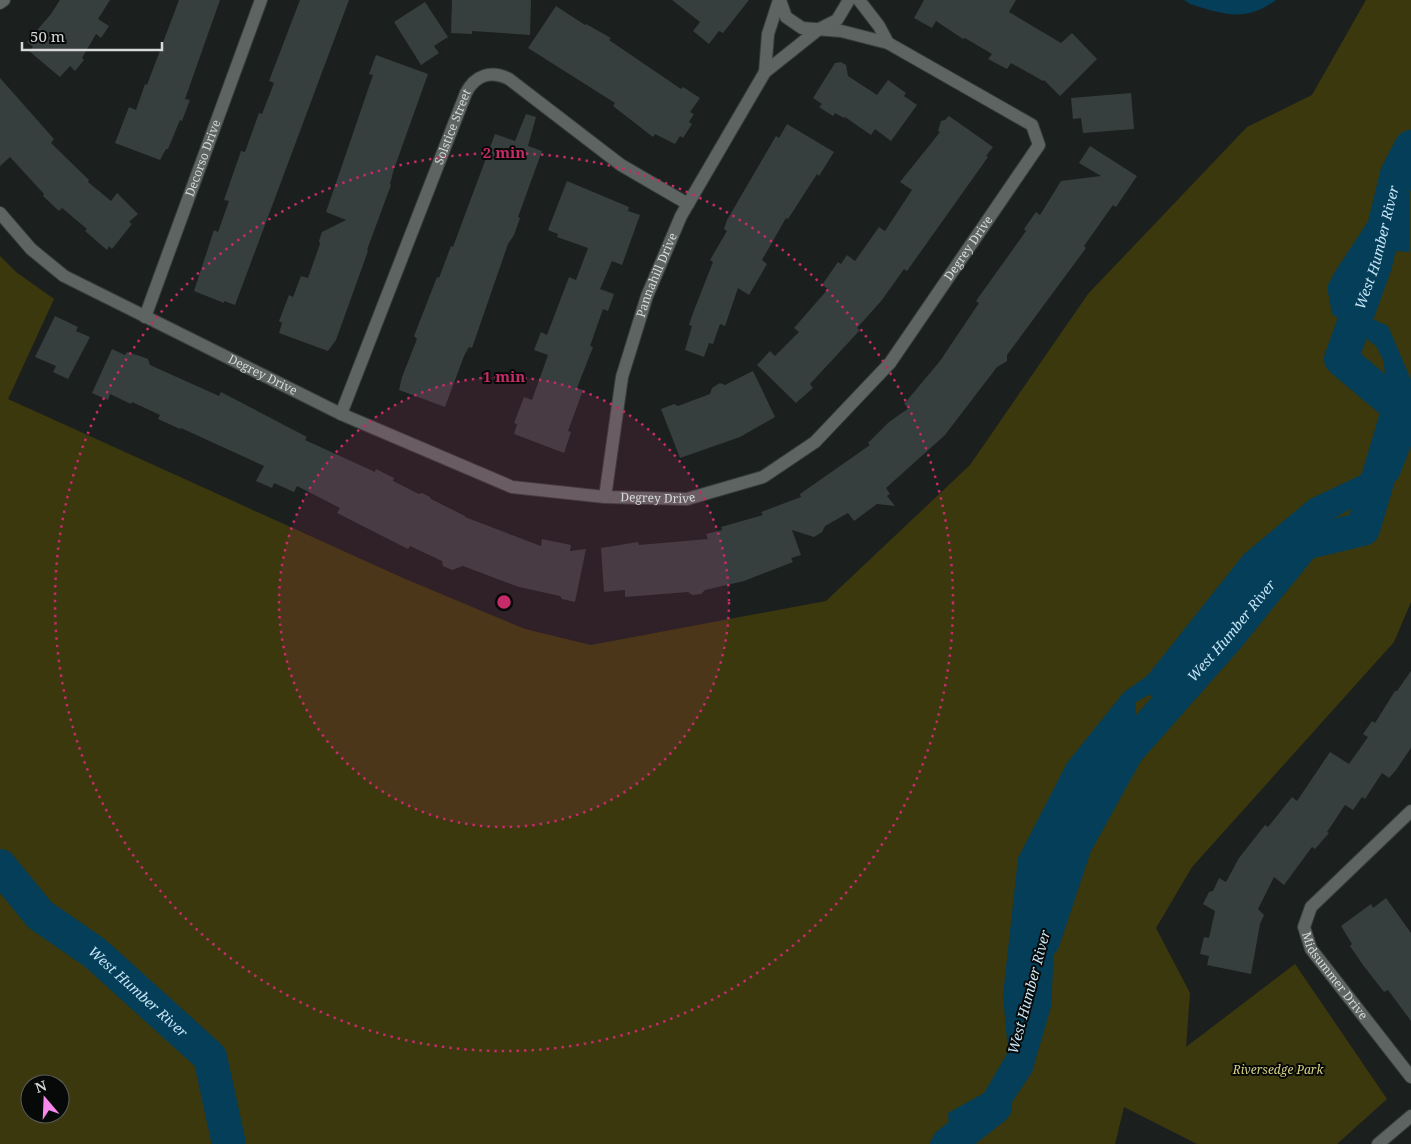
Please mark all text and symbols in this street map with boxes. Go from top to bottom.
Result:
scale bar [22,20,162,52]
text: 50 m [30,26,65,46]
street label: Solstice Street [430,86,475,167]
street label: Decorso Drive [181,117,224,199]
text: 2 min [483,142,525,162]
water label: West Humber River [1350,183,1403,312]
street label: Degrey Drive [940,212,996,284]
street label: Pannahill Drive [632,230,681,319]
street label: Degrey Drive [225,350,300,399]
text: 1 min [483,366,525,386]
street label: Degrey Drive [620,488,697,507]
water label: West Humber River [1183,575,1280,685]
centre of rings [495,593,513,611]
water label: West Humber River [1003,927,1054,1056]
street label: Midsummer Drive [1298,930,1372,1023]
water label: West Humber River [85,942,192,1042]
park label: Riversedge Park [1232,1061,1324,1078]
north arrow [20,1074,70,1124]
text: N [32,1075,49,1097]

